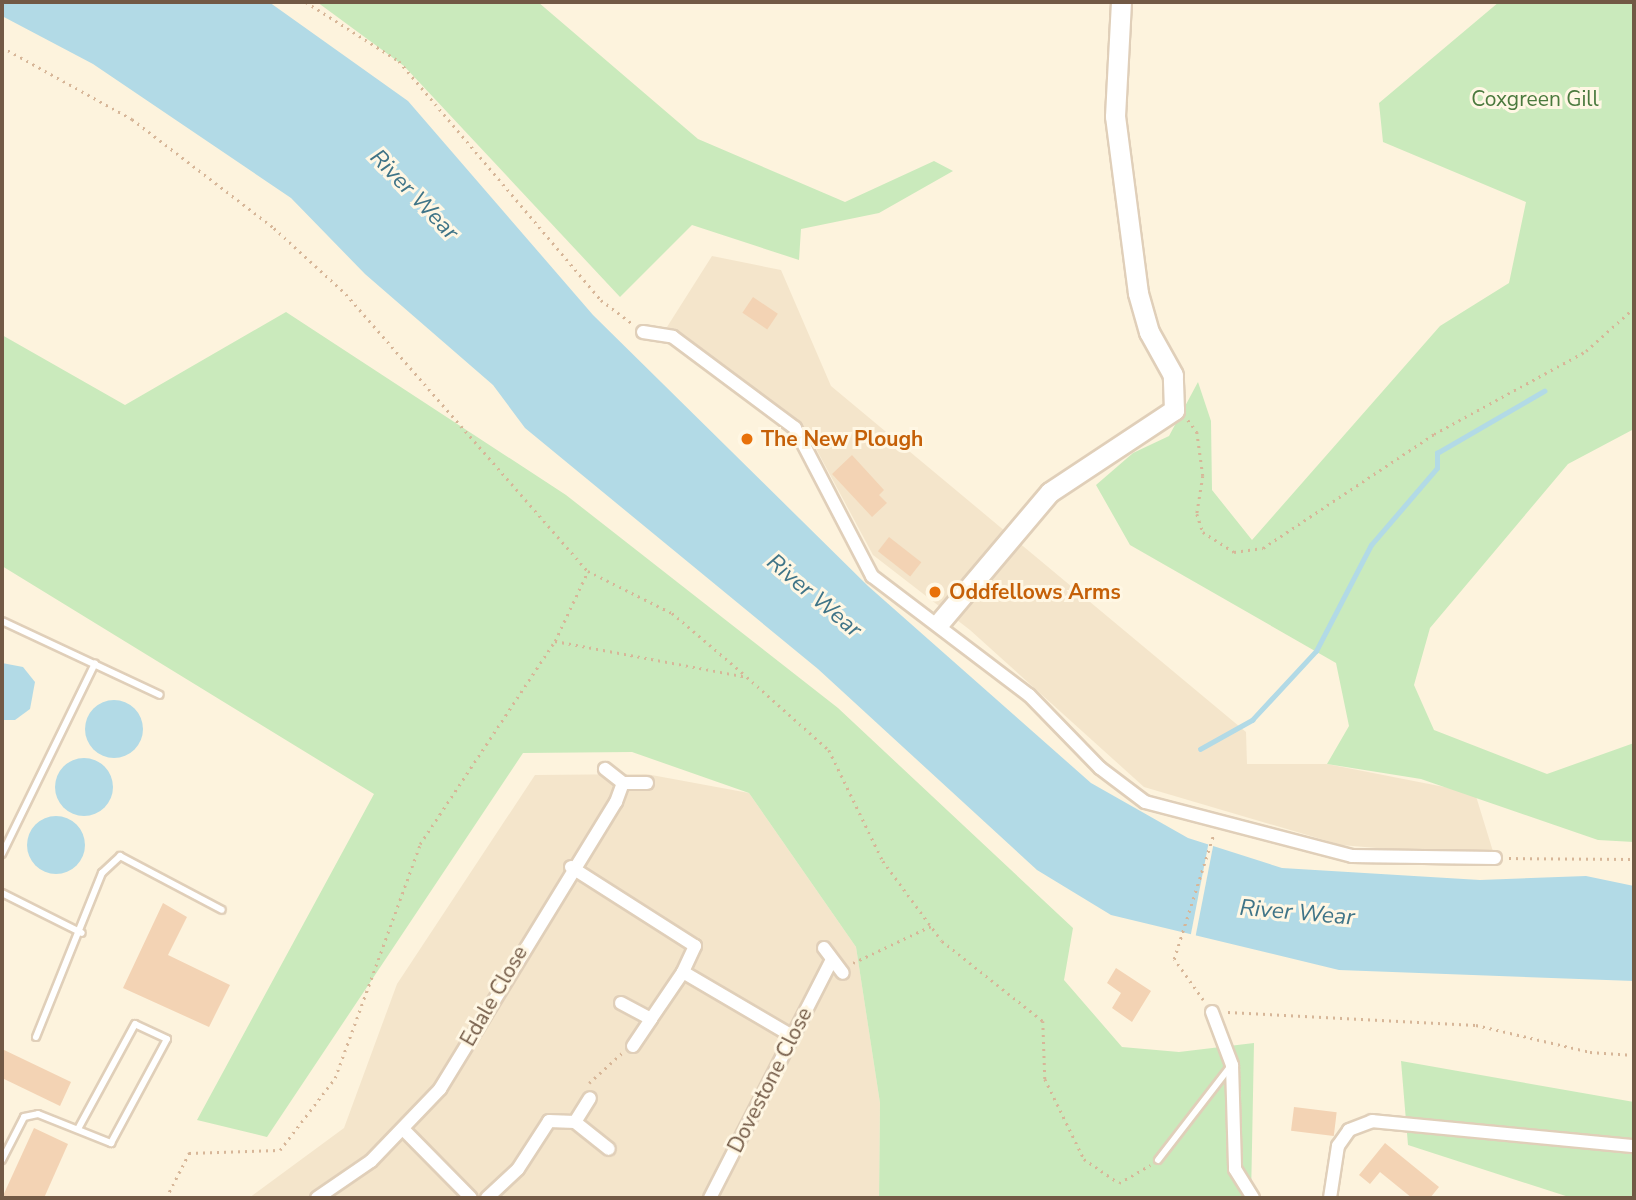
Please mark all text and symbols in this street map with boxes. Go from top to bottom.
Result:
park label: Coxgreen Gill [1471,86,1599,112]
water label: River Wear [364,144,464,246]
place label: The New Plough [761,426,923,452]
marker: The New Plough [739,431,755,447]
water label: River Wear [761,548,867,644]
place label: Oddfellows Arms [949,579,1121,605]
marker: Oddfellows Arms [927,584,943,600]
water label: River Wear [1238,894,1356,932]
street label: Edale Close [455,941,533,1051]
street label: Dovestone Close [723,1003,817,1157]

